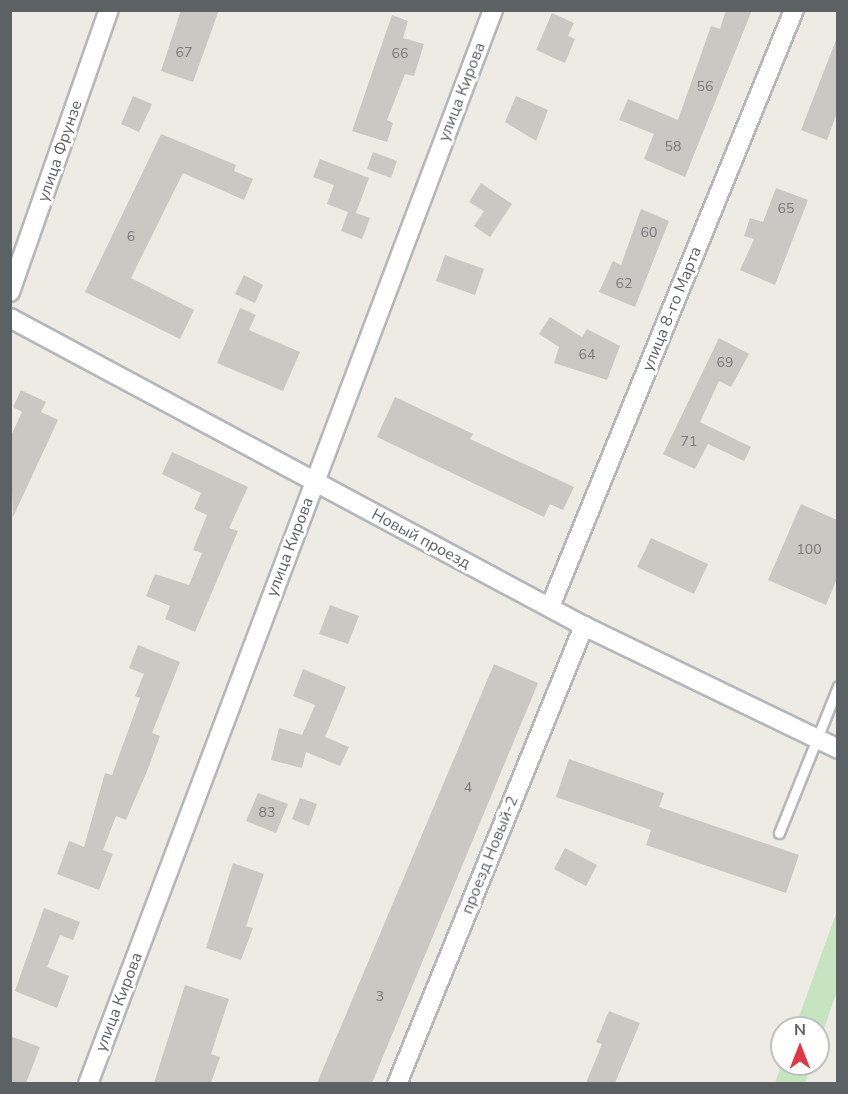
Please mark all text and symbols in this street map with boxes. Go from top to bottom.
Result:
street label: улица Кирова [434,40,490,144]
house number: 67 [176,45,192,61]
house number: 66 [392,46,408,62]
house number: 56 [697,79,713,95]
street label: улица Фрунзе [34,98,86,204]
house number: 58 [665,139,681,155]
house number: 65 [778,201,794,217]
house number: 60 [641,225,657,241]
house number: 6 [127,229,135,245]
street label: улица 8-го Марта [638,244,706,374]
house number: 62 [616,276,632,292]
house number: 64 [579,347,595,363]
house number: 69 [717,355,733,371]
house number: 71 [681,434,697,450]
street label: улица Кирова [262,495,318,599]
street label: Новый проезд [368,505,474,573]
house number: 100 [796,542,822,558]
house number: 4 [464,780,472,796]
street label: проезд Новый-2 [458,793,522,917]
house number: 83 [259,805,275,821]
street label: улица Кирова [91,950,147,1054]
house number: 3 [376,989,384,1005]
north arrow [770,1016,830,1076]
text: N [794,1019,806,1041]

